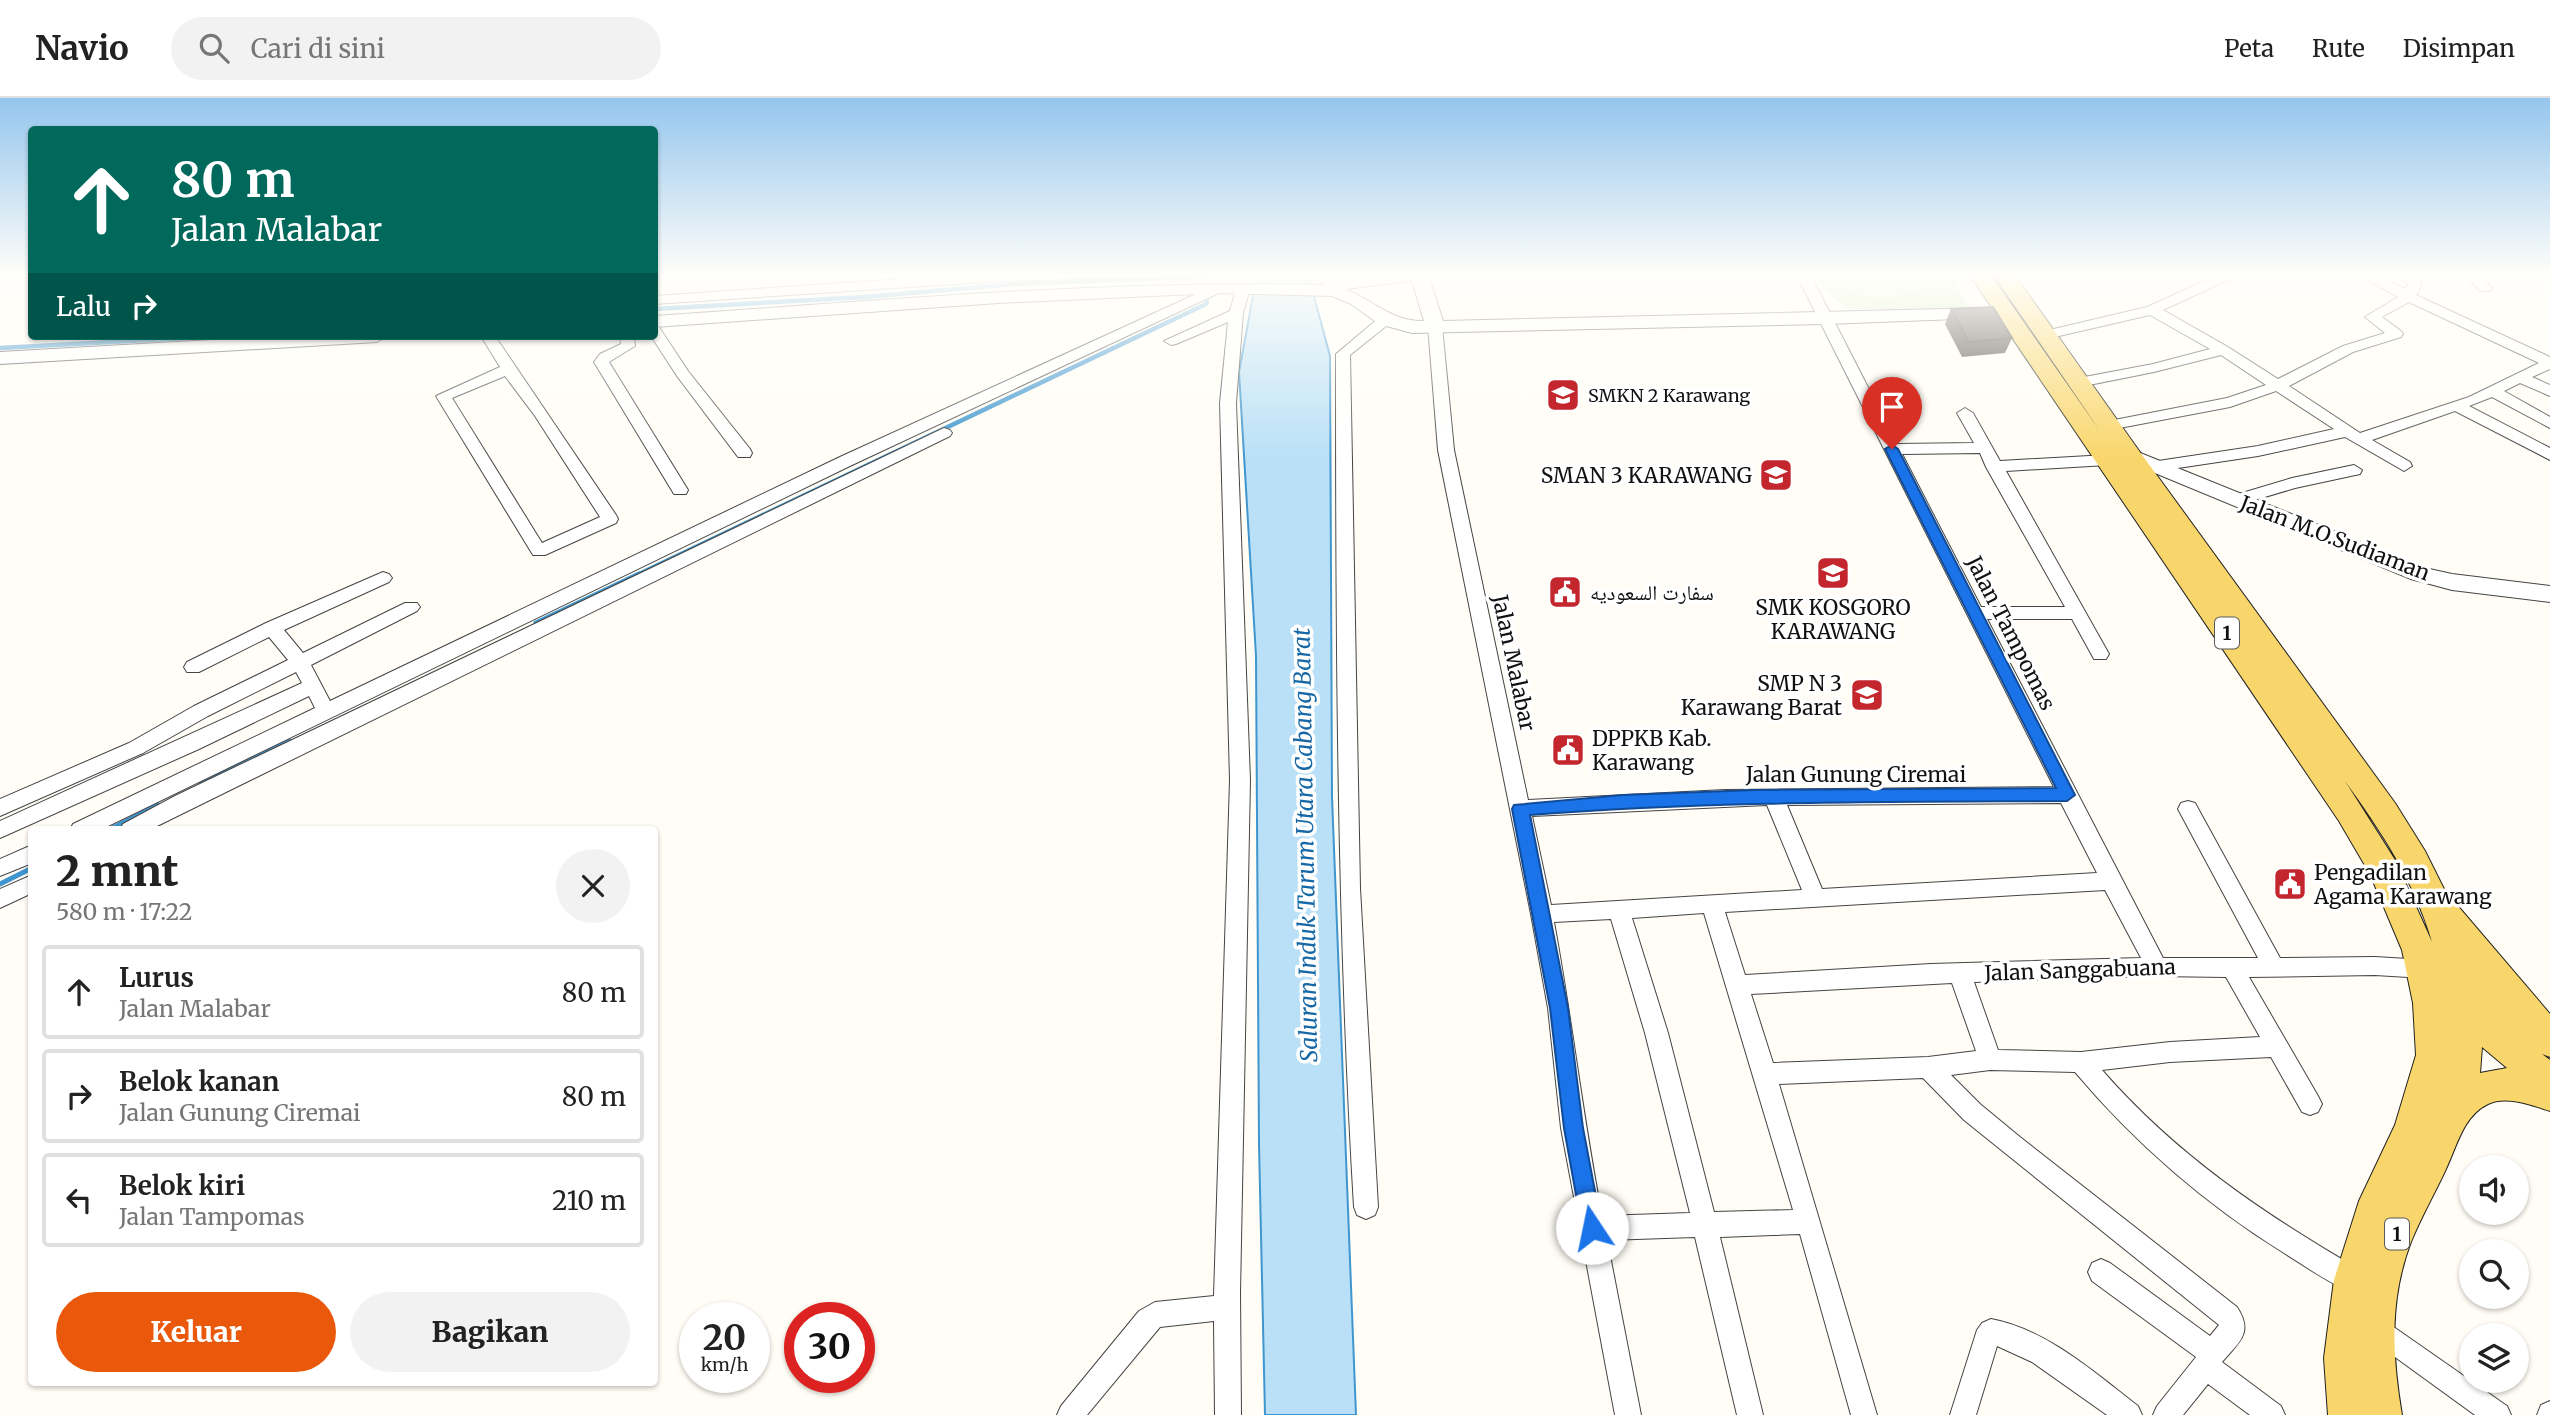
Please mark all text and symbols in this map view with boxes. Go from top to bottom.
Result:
search box [171,17,661,80]
text: Navio [35,28,129,69]
icon: search [195,29,233,67]
text: Cari di sini [251,32,385,65]
text: Peta [2224,33,2274,64]
text: Rute [2312,33,2365,64]
text: Disimpan [2403,33,2515,64]
text: 80 m [171,149,294,210]
icon: ahead [56,154,147,245]
text: Jalan Malabar [171,210,382,250]
icon: right [125,287,163,325]
text: Lalu [56,290,111,323]
school or university icon: SMKN 2 Karawang [1544,376,1582,414]
pin [1862,377,1922,449]
place label: SMKN 2 Karawang [1588,384,1750,407]
icon: arrive [1873,388,1911,426]
school or university icon: SMAN 3 KARAWANG [1757,456,1795,494]
place label: SMAN 3 KARAWANG [1541,462,1752,489]
street label: Jalan M.O.Sudiaman [2235,489,2434,587]
street label: Jalan Tampomas [1960,551,2061,715]
school or university icon: SMK KOSGORO KARAWANG [1814,554,1852,592]
public building icon: سفارت السعوديه [1546,573,1584,611]
place label: سفارت السعوديه [1590,579,1714,606]
street label: Jalan Malabar [1486,591,1542,734]
place label: SMK KOSGORO KARAWANG [1755,594,1911,645]
road number: 1 [2215,618,2239,648]
water label: Saluran Induk Tarum Utara Cabang Barat [1287,628,1323,1062]
place label: SMP N 3 Karawang Barat [1681,670,1842,721]
school or university icon: SMP N 3 Karawang Barat [1848,676,1886,714]
place label: DPPKB Kab. Karawang [1592,725,1712,776]
public building icon: DPPKB Kab. Karawang [1549,731,1587,769]
street label: Jalan Gunung Ciremai [1745,761,1966,788]
text: 2 mnt [56,845,179,897]
button: close [556,849,630,923]
place label: Pengadilan Agama Karawang [2313,859,2492,910]
public building icon: Pengadilan Agama Karawang [2271,865,2309,903]
text: 580 m · 17:22 [56,897,193,926]
street label: Jalan Sanggabuana [1983,953,2176,987]
text: Lurus [119,961,194,994]
icon: ahead [60,973,98,1011]
text: 80 m [562,976,626,1009]
text: Jalan Malabar [119,994,271,1023]
text: Belok kanan [119,1065,279,1098]
icon: right [60,1077,98,1115]
text: 80 m [562,1080,626,1113]
text: Jalan Gunung Ciremai [119,1098,361,1127]
map controls [2459,1155,2529,1393]
button: sound [2459,1155,2529,1225]
text: Belok kiri [119,1169,245,1202]
icon: left [60,1181,98,1219]
text: 210 m [552,1184,626,1217]
position arrow [1555,1191,1629,1265]
text: Jalan Tampomas [119,1202,304,1231]
road number: 1 [2385,1218,2409,1250]
button: search [2459,1239,2529,1309]
button: Keluar [56,1292,336,1372]
button: Bagikan [350,1292,630,1372]
speed limit sign: 30 [784,1302,875,1393]
text: 20 [703,1316,746,1360]
button: layers [2459,1323,2529,1393]
text: km/h [701,1353,748,1376]

